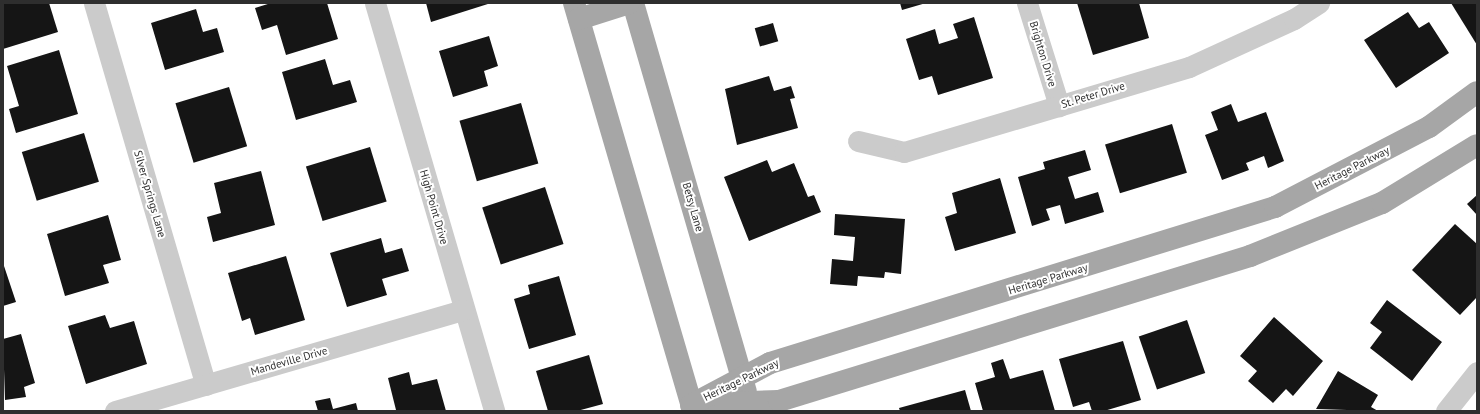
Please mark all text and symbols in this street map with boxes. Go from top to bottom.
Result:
street label: Brighton Drive [1027,19,1059,89]
street label: St. Peter Drive [1059,79,1127,111]
street label: Heritage Parkway [1312,143,1392,193]
street label: Silver Springs Lane [131,149,169,239]
street label: High Point Drive [417,168,451,246]
street label: Betsy Lane [680,181,706,233]
street label: Heritage Parkway [1007,261,1089,297]
street label: Mandeville Drive [249,344,329,378]
street label: Heritage Parkway [701,356,781,404]

